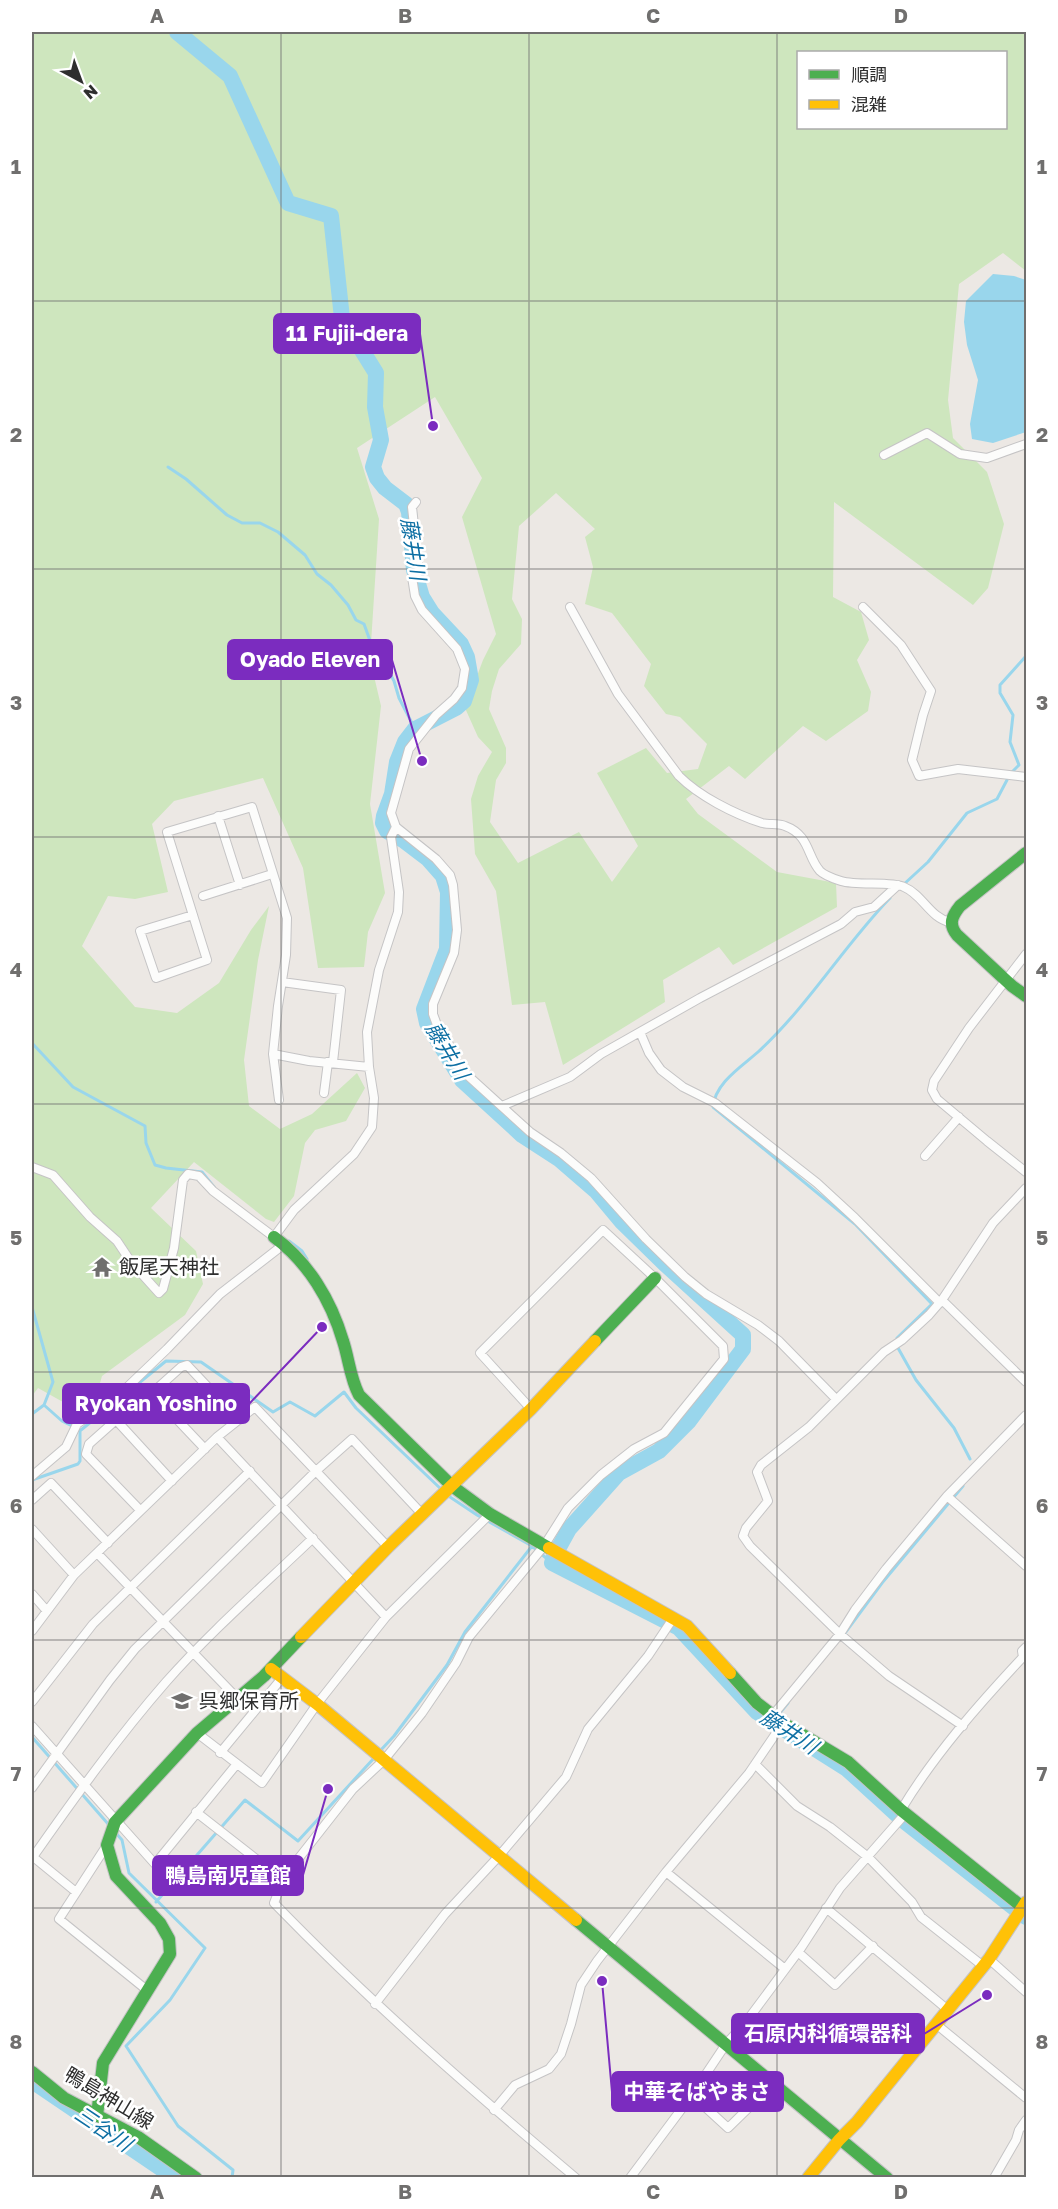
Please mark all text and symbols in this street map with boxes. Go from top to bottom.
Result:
text: A [150,3,164,27]
text: B [398,3,412,27]
text: C [646,3,660,27]
text: D [894,3,908,27]
north arrow [51,51,111,111]
legend [797,51,1007,129]
text: 順調 [851,63,887,85]
text: N [80,81,102,104]
text: 混雑 [851,93,887,115]
text: 1 [11,154,21,178]
text: 1 [1037,154,1047,178]
callout: 11 Fujii-dera [274,314,420,353]
text: 11 Fujii-dera [286,320,408,346]
text: 2 [10,422,22,446]
text: 2 [1036,422,1048,446]
water label: 藤井川 [396,516,432,584]
callout: Oyado Eleven [228,640,392,679]
text: Oyado Eleven [240,646,380,672]
text: 3 [10,690,22,714]
text: 3 [1036,690,1048,714]
text: 4 [10,957,22,981]
text: 4 [1036,957,1048,981]
water label: 藤井川 [420,1017,476,1086]
text: 5 [10,1225,22,1249]
text: 5 [1036,1225,1048,1249]
place label: 飯尾天神社 [119,1254,219,1278]
temple icon: 飯尾天神社 [90,1255,114,1279]
callout: Ryokan Yoshino [63,1384,249,1423]
text: Ryokan Yoshino [75,1390,237,1416]
text: 6 [10,1493,22,1517]
text: 6 [1036,1493,1048,1517]
place label: 呉郷保育所 [199,1688,299,1712]
school or university icon: 呉郷保育所 [170,1689,194,1713]
water label: 藤井川 [756,1703,825,1760]
text: 7 [11,1761,22,1785]
text: 7 [1037,1761,1048,1785]
callout: 鴨島南児童館 [153,1856,303,1895]
text: 鴨島南児童館 [165,1862,291,1888]
callout: 石原内科循環器科 [732,2014,924,2053]
text: 石原内科循環器科 [744,2020,912,2046]
text: 8 [10,2029,22,2053]
text: 8 [1036,2029,1048,2053]
street label: 鴨島神山線 [60,2061,159,2133]
callout: 中華そばやまさ [612,2072,783,2111]
text: 中華そばやまさ [624,2078,771,2104]
water label: 三谷川 [70,2100,139,2158]
text: A [150,2179,164,2203]
text: B [398,2179,412,2203]
text: C [646,2179,660,2203]
text: D [894,2179,908,2203]

